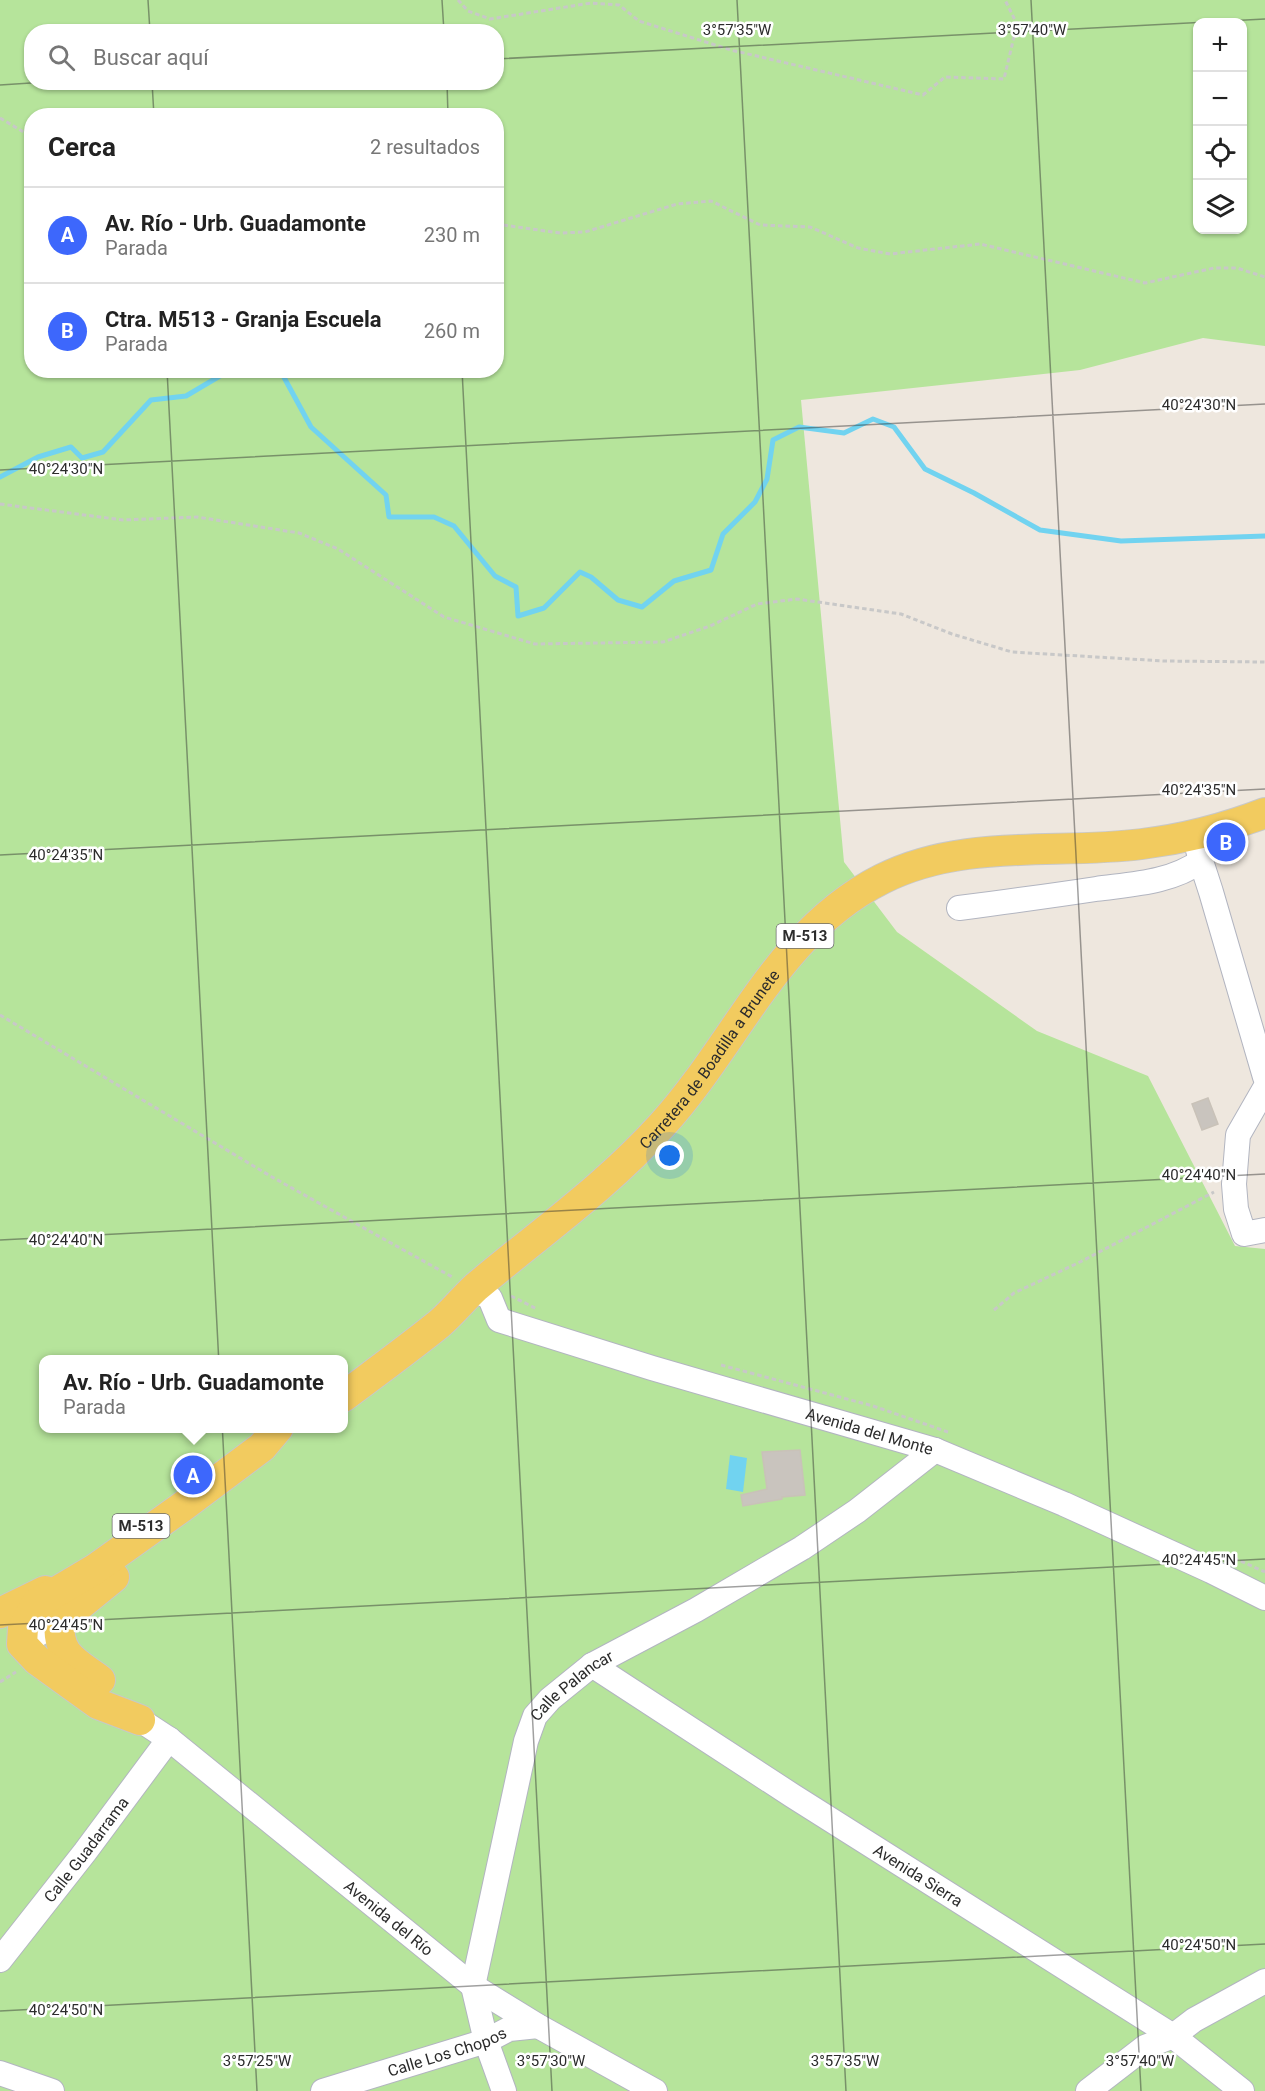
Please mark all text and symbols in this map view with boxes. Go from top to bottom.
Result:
map controls [1193,18,1247,234]
button: + [1193,18,1247,72]
text: 3°57'35"W [703,21,771,39]
text: 3°57'40"W [998,21,1066,39]
search box [24,24,504,90]
icon: search [45,41,78,74]
text: Buscar aquí [93,45,209,70]
button: − [1193,72,1247,126]
button: locate [1193,126,1247,180]
text: Cerca [48,132,116,162]
text: 2 resultados [370,135,480,159]
button: layers [1193,180,1247,234]
text: Av. Río - Urb. Guadamonte [105,211,366,236]
text: A [61,223,74,247]
text: 230 m [424,223,480,247]
text: Parada [105,236,168,260]
text: Ctra. M513 - Granja Escuela [105,307,382,332]
text: B [61,319,74,343]
text: 260 m [424,319,480,343]
text: Parada [105,332,168,356]
text: 40°24'30"N [1162,396,1236,414]
text: 40°24'30"N [29,460,103,478]
text: 40°24'35"N [1162,781,1236,799]
pin: B [1206,820,1246,864]
text: 40°24'35"N [29,846,103,864]
road number: M-513 [776,924,834,948]
street label: Carretera de Boadilla a Brunete [635,965,783,1153]
your location [655,1141,684,1170]
text: 40°24'40"N [1162,1166,1236,1184]
text: 40°24'40"N [29,1231,103,1249]
popup [39,1355,348,1433]
text: Av. Río - Urb. Guadamonte [63,1370,324,1395]
text: Parada [63,1395,126,1419]
street label: Avenida del Monte [804,1404,935,1458]
pin: A [174,1452,212,1498]
road number: M-513 [112,1514,170,1538]
text: 40°24'45"N [1162,1551,1236,1569]
text: 40°24'45"N [29,1616,103,1634]
street label: Calle Palancar [526,1646,617,1724]
street label: Calle Guadarrama [40,1793,132,1906]
street label: Avenida Sierra [870,1840,966,1910]
street label: Avenida del Río [341,1876,437,1959]
text: 40°24'50"N [1162,1936,1236,1954]
text: 40°24'50"N [29,2001,103,2019]
street label: Calle Los Chopos [385,2023,509,2080]
text: 3°57'25"W [223,2052,291,2070]
text: 3°57'30"W [517,2052,585,2070]
text: 3°57'35"W [811,2052,879,2070]
text: 3°57'40"W [1106,2052,1174,2070]

